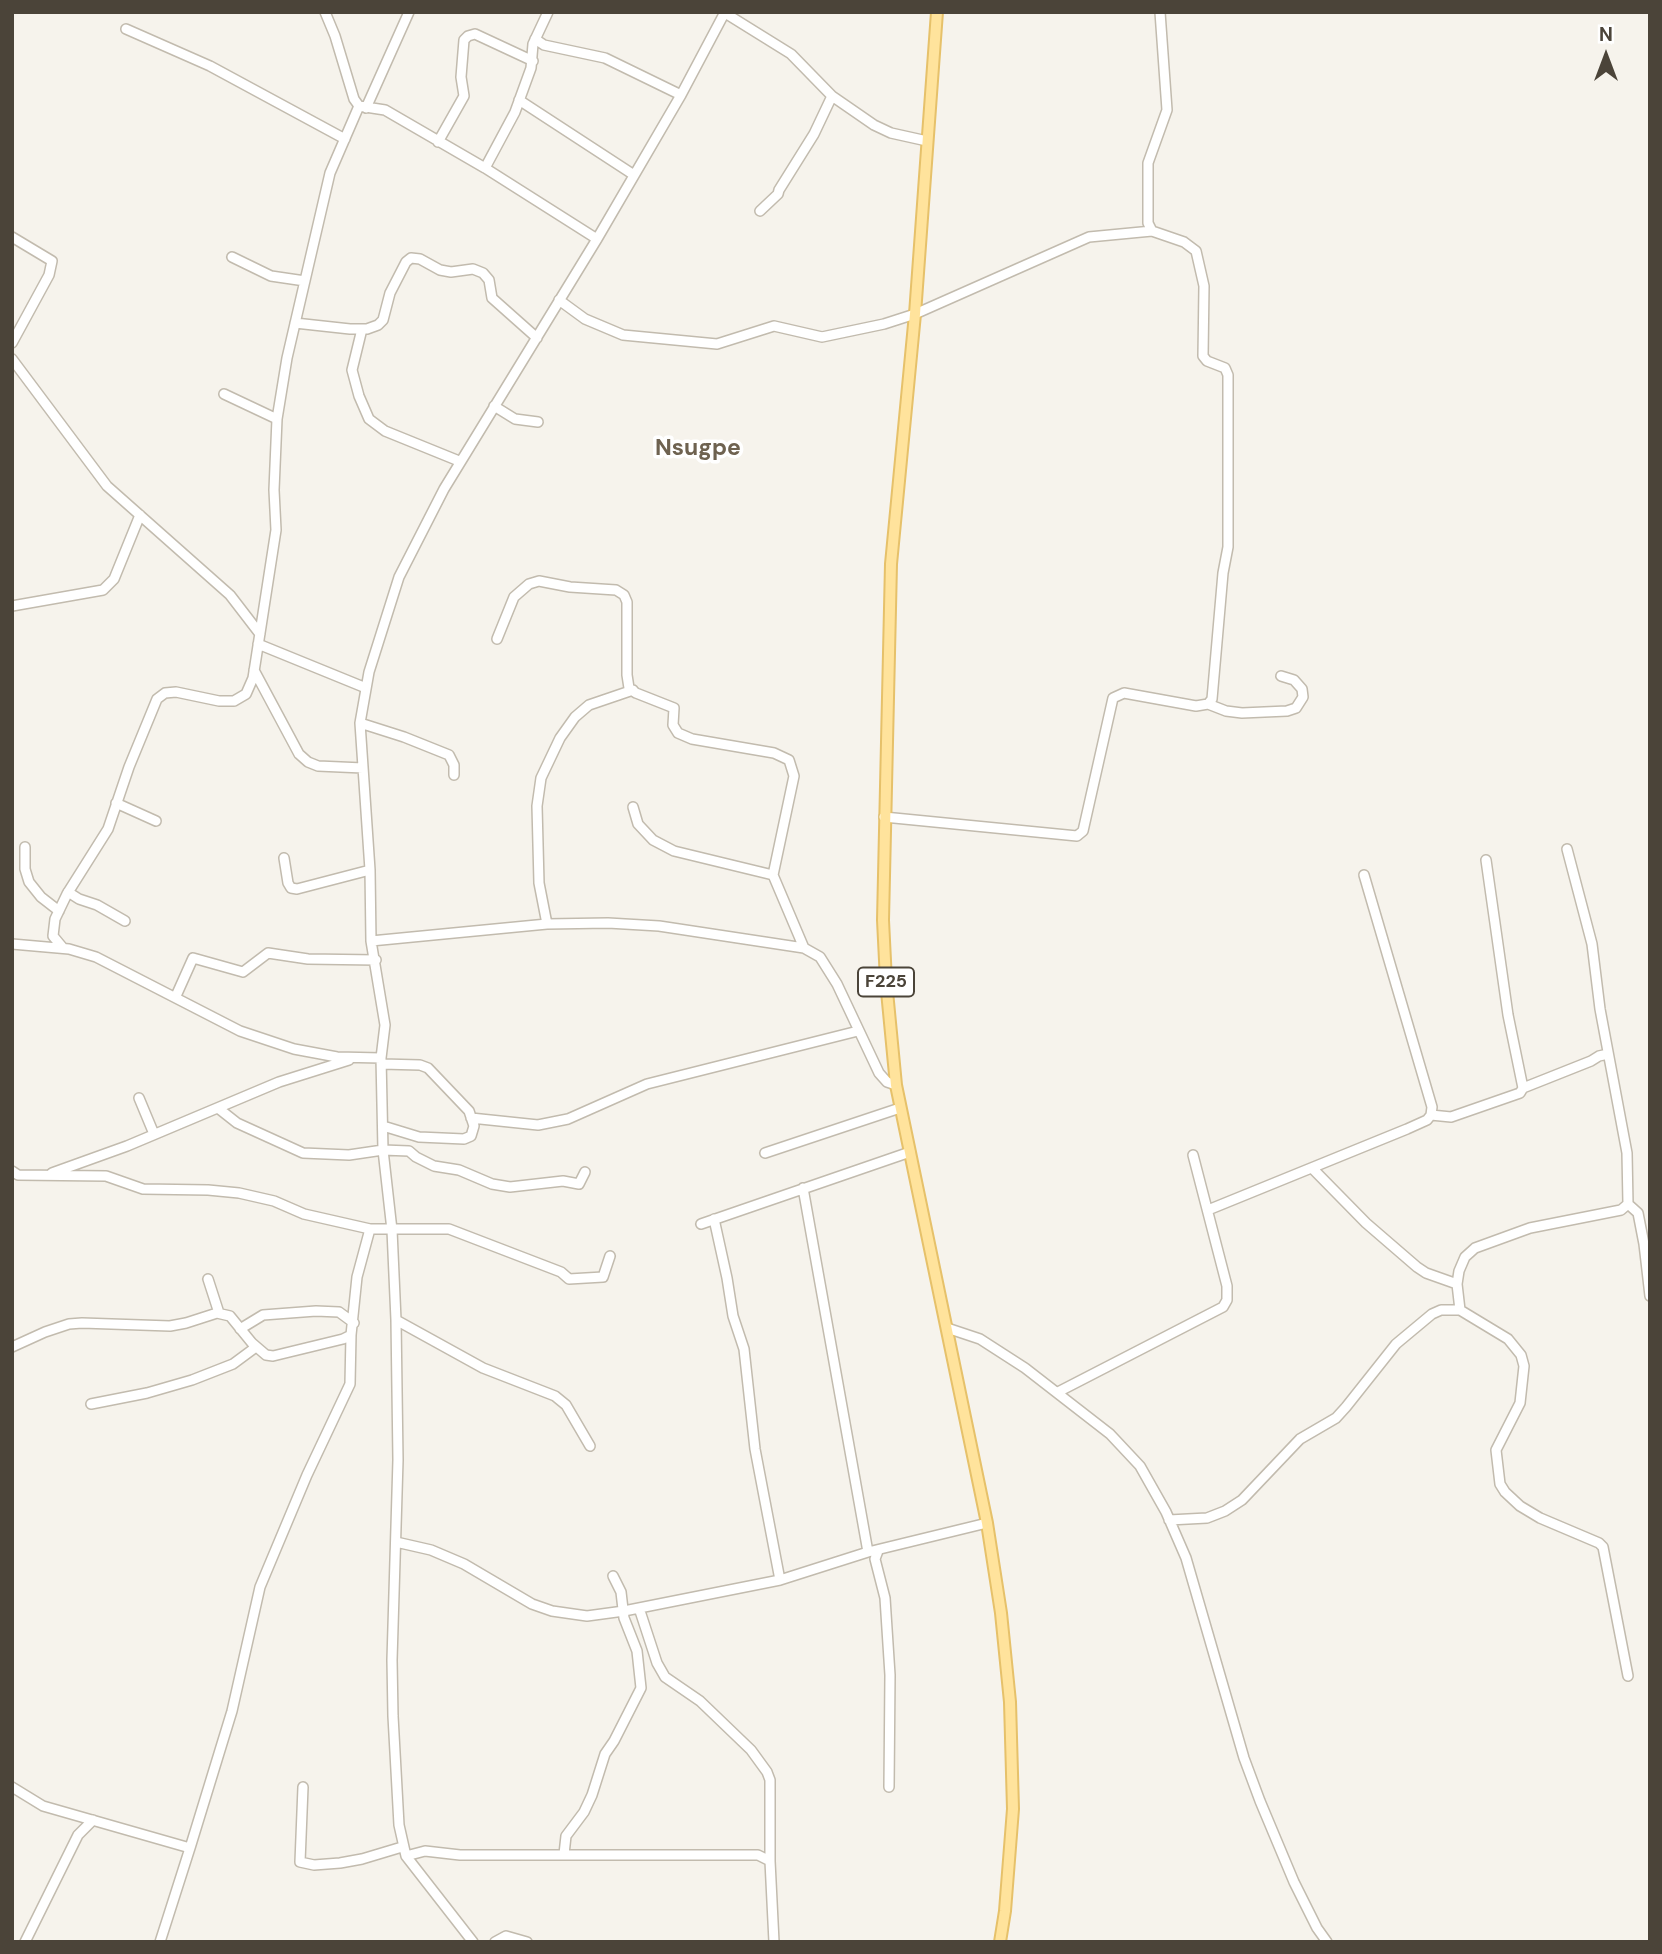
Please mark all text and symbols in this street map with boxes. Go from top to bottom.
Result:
north arrow [1571,21,1641,91]
text: N [1599,22,1613,47]
district label: Nsugpe [655,435,741,463]
road number: F225 [858,967,914,996]

